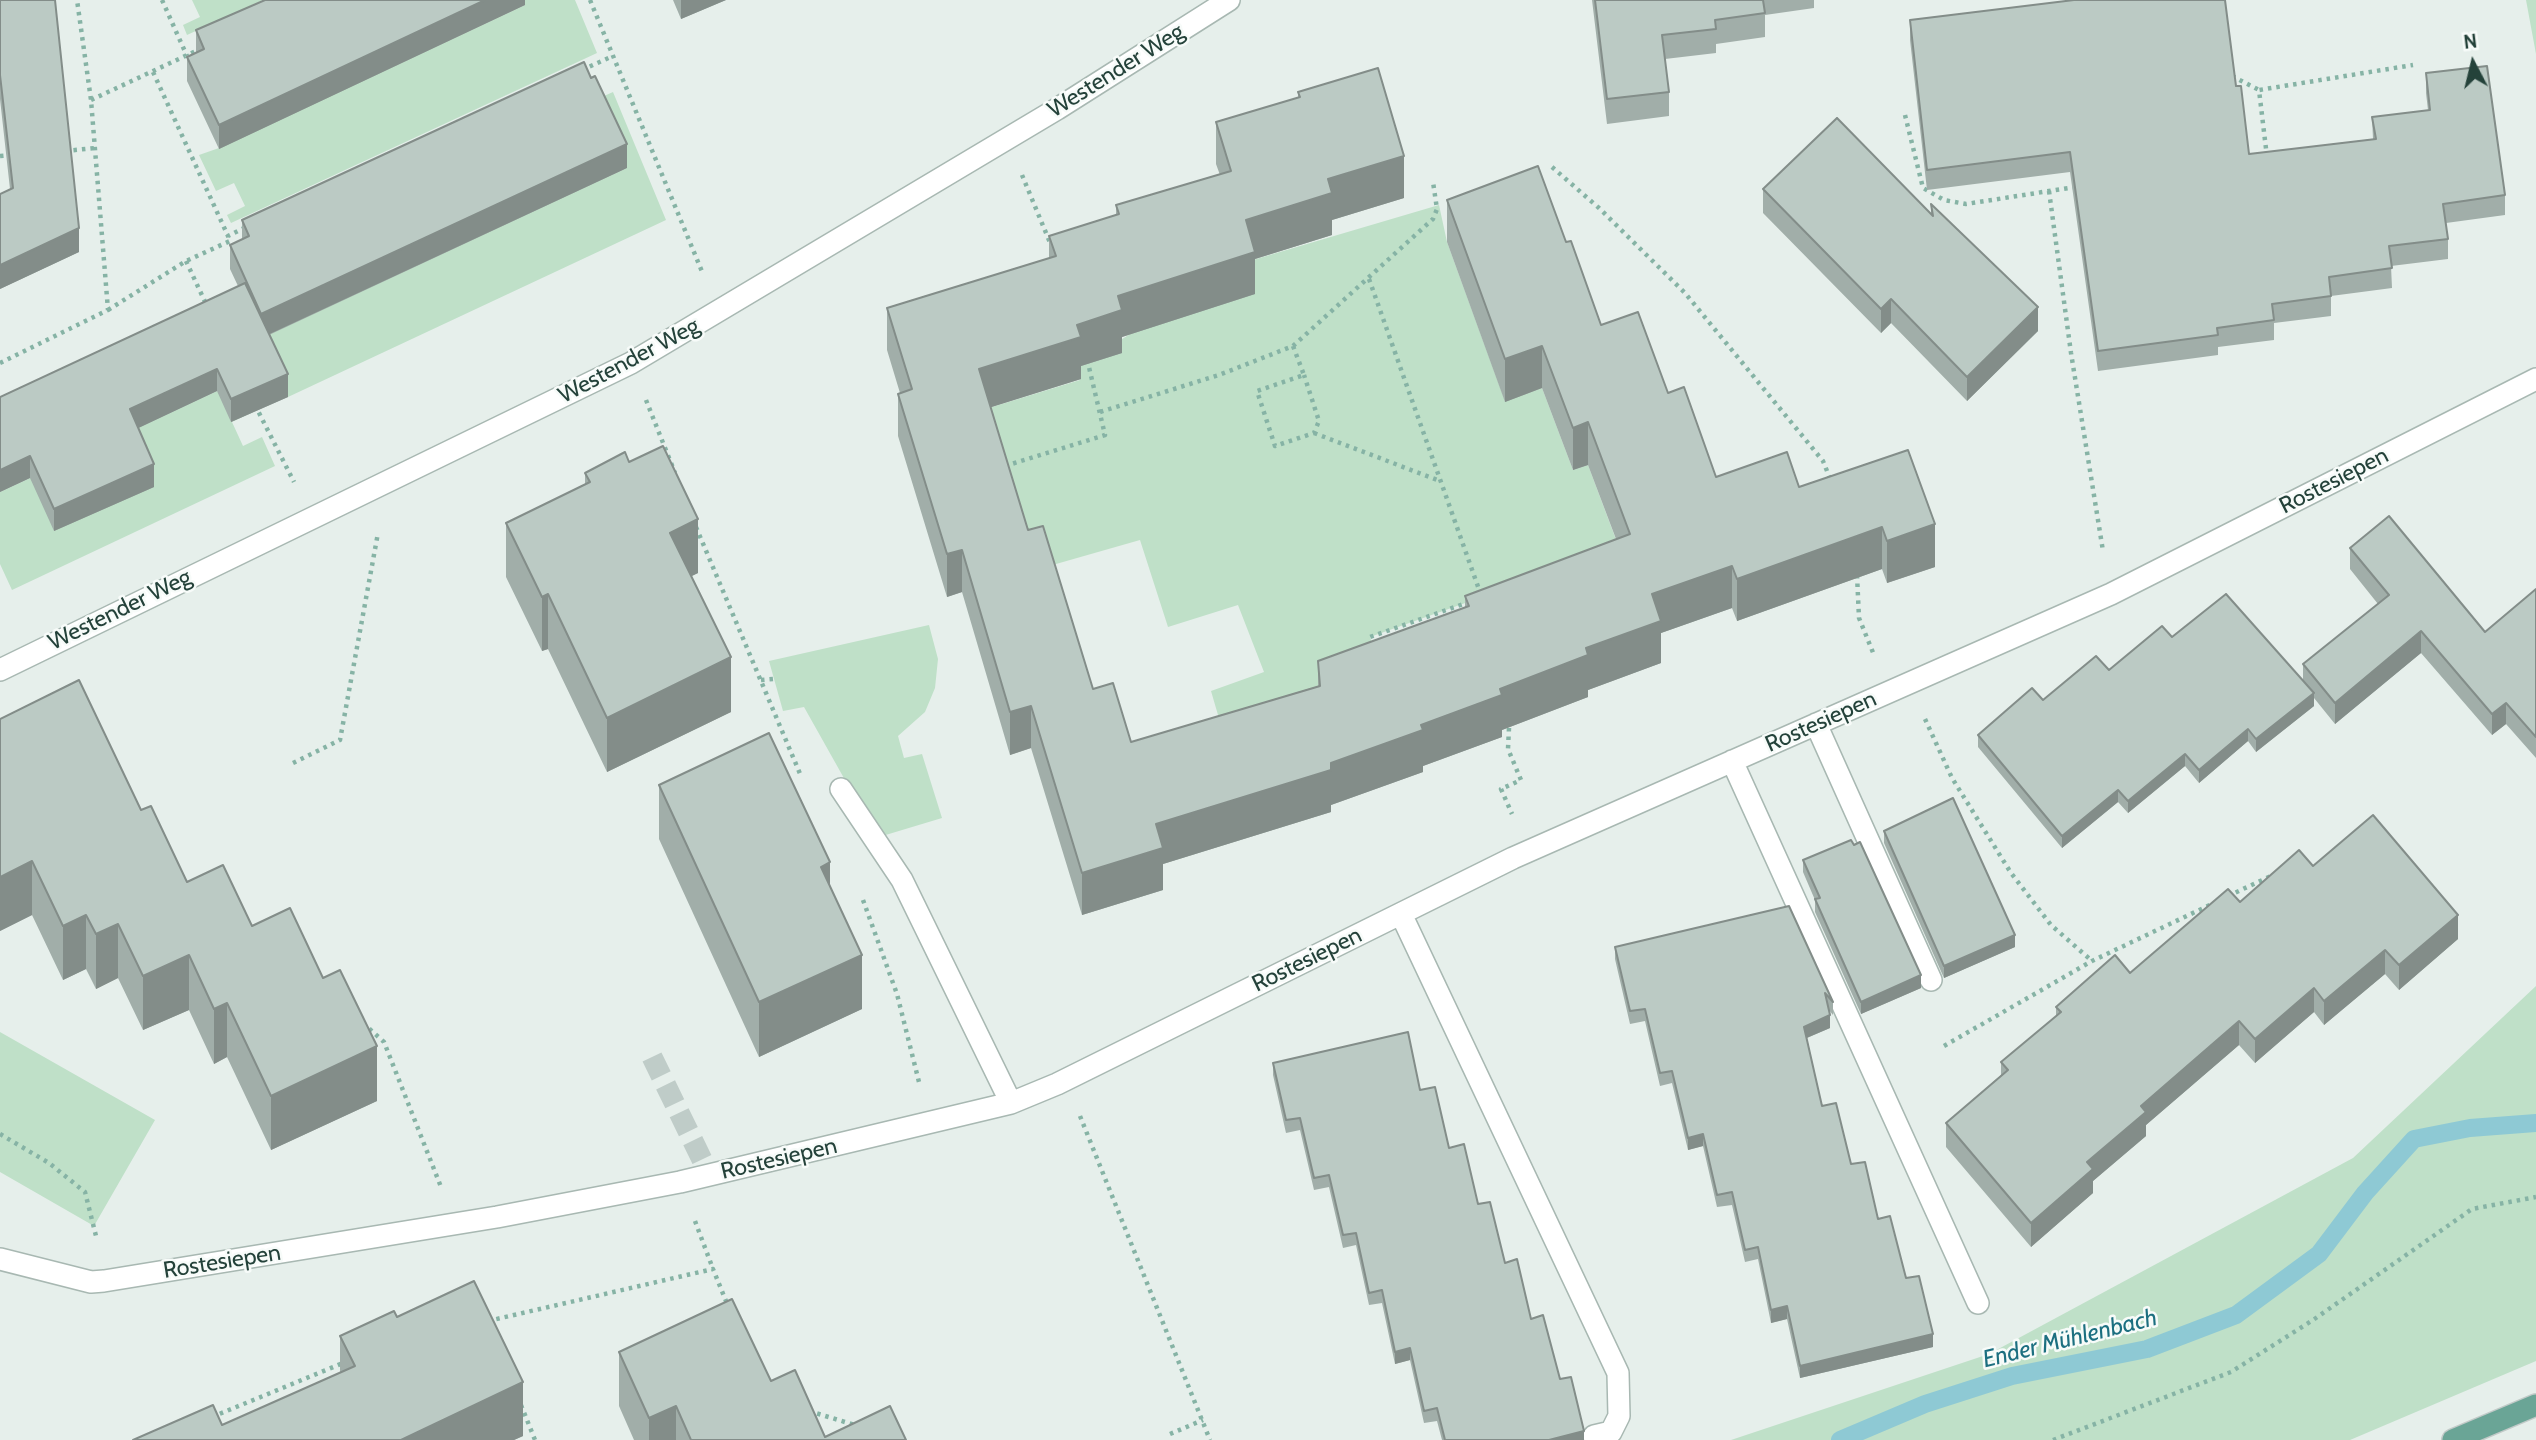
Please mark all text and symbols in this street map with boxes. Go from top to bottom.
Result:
street label: Westender Weg [1043,18,1189,124]
north arrow [2438,28,2508,98]
text: N [2462,29,2478,54]
street label: Westender Weg [554,312,704,410]
street label: Rostesiepen [2275,442,2393,520]
street label: Westender Weg [44,564,196,656]
street label: Rostesiepen [1761,685,1881,759]
street label: Rostesiepen [1248,922,1366,998]
street label: Rostesiepen [718,1132,840,1186]
street label: Rostesiepen [161,1239,283,1285]
water label: Ender Mühlenbach [1980,1303,2160,1375]

